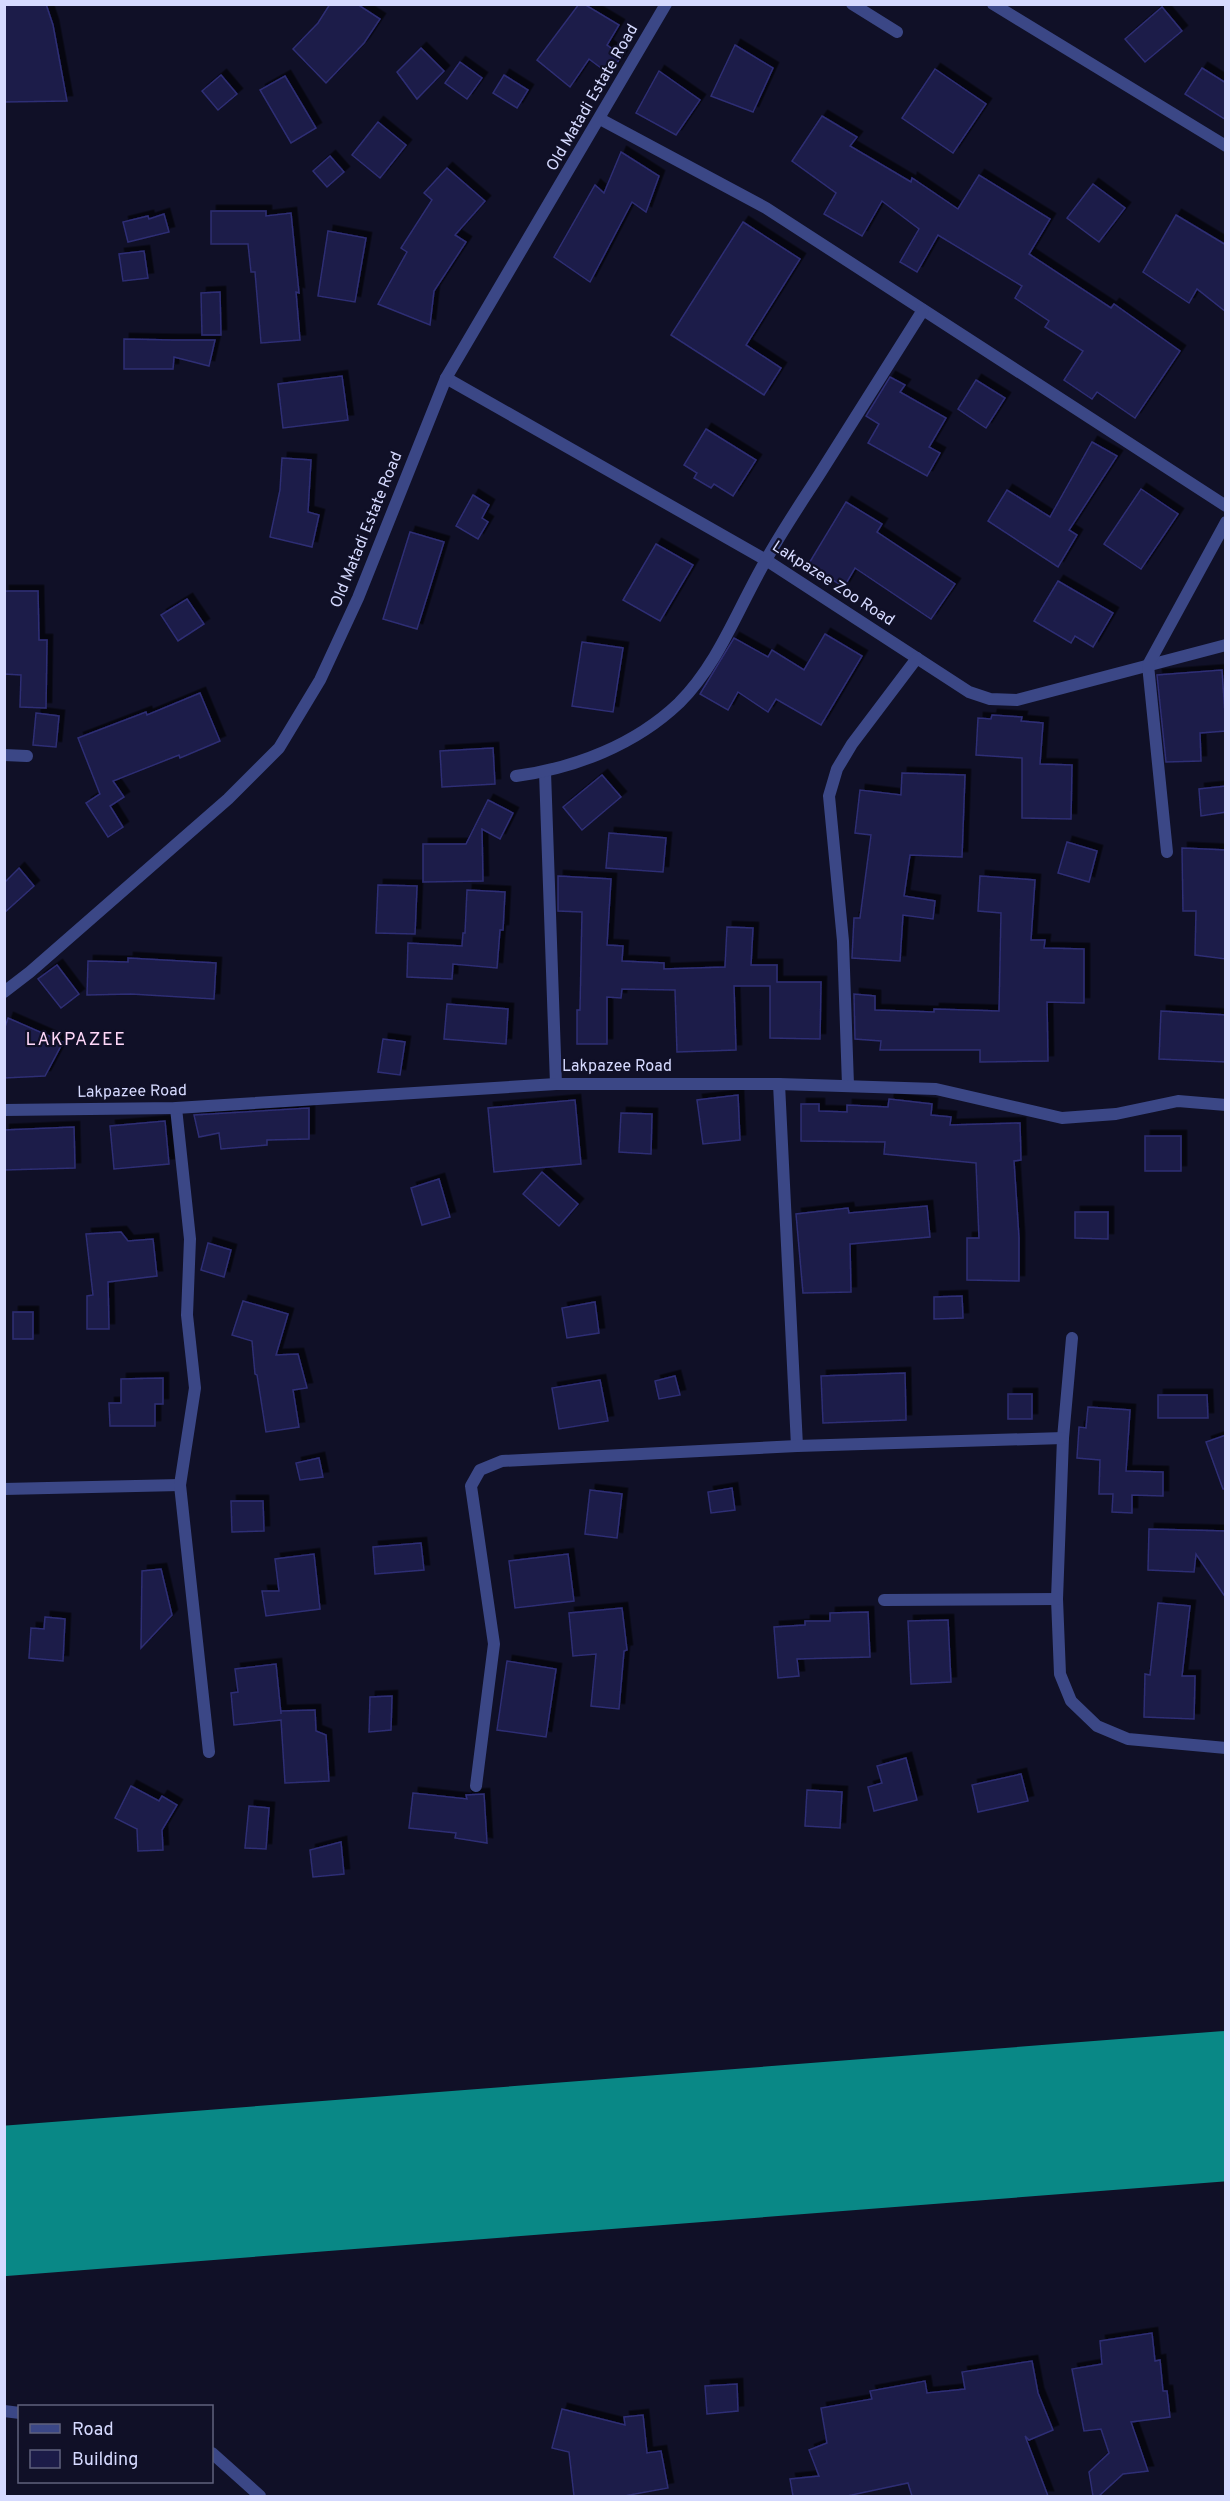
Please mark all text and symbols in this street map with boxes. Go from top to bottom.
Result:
street label: Old Matadi Estate Road [543,21,643,175]
street label: Old Matadi Estate Road [327,449,407,611]
street label: Lakpazee Zoo Road [768,537,898,631]
district label: LAKPAZEE [26,1029,126,1052]
street label: Lakpazee Road [562,1057,672,1077]
street label: Lakpazee Road [77,1081,187,1103]
legend [18,2405,213,2483]
text: Road [72,2419,114,2442]
text: Building [72,2449,138,2472]

